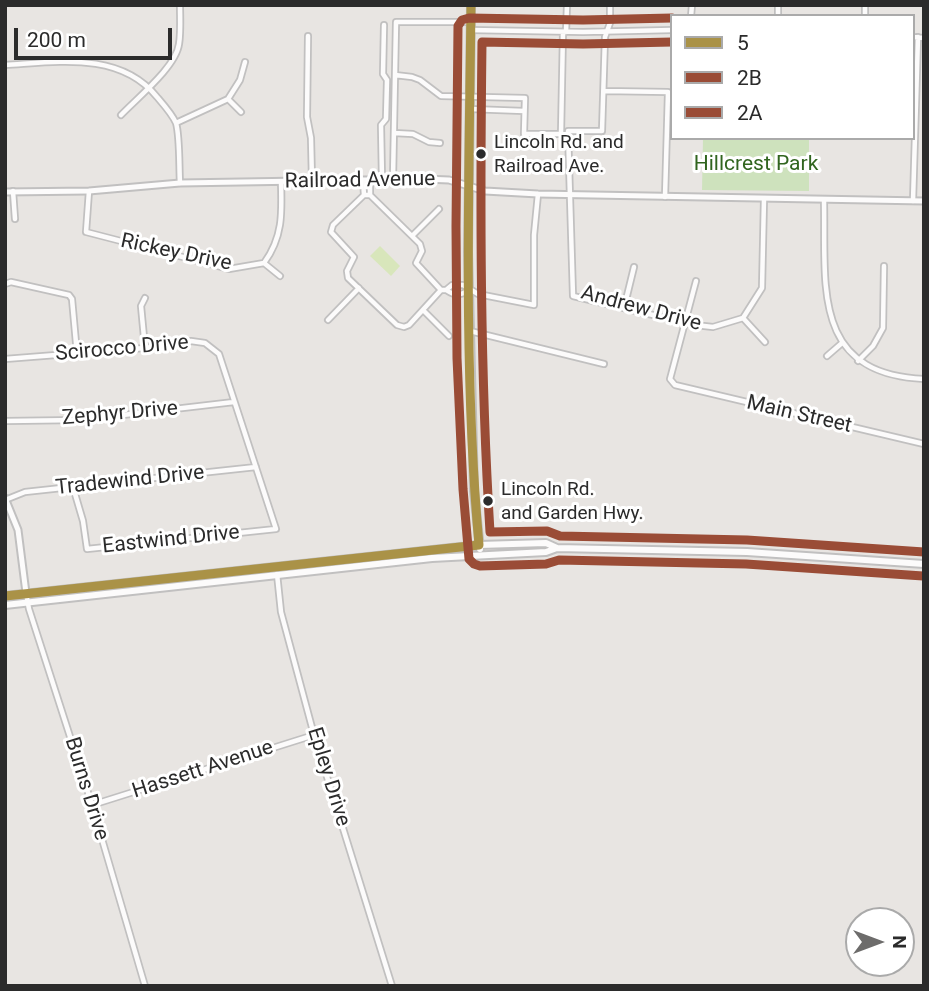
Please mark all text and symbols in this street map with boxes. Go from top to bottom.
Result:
scale bar [18,14,175,58]
legend [670,14,915,140]
text: 200 m [27,28,86,52]
text: 5 [737,31,749,55]
text: 2B [737,66,762,90]
text: 2A [737,101,763,125]
place label: Lincoln Rd. and Railroad Ave. [494,132,624,176]
marker: Lincoln Rd. and Railroad Ave. [474,147,488,161]
park label: Hillcrest Park [694,152,818,178]
street label: Railroad Avenue [284,167,436,195]
street label: Rickey Drive [118,229,234,277]
street label: Andrew Drive [578,281,704,337]
street label: Scirocco Drive [54,331,190,367]
street label: Main Street [744,391,854,439]
street label: Zephyr Drive [61,396,179,432]
street label: Tradewind Drive [54,461,206,501]
place label: Lincoln Rd. and Garden Hwy. [501,479,644,523]
marker: Lincoln Rd. and Garden Hwy. [481,494,495,508]
street label: Eastwind Drive [101,520,241,560]
street label: Epley Drive [301,724,355,830]
street label: Burns Drive [58,734,114,844]
street label: Hassett Avenue [129,735,277,805]
north arrow [845,907,915,977]
text: N [888,935,911,949]

